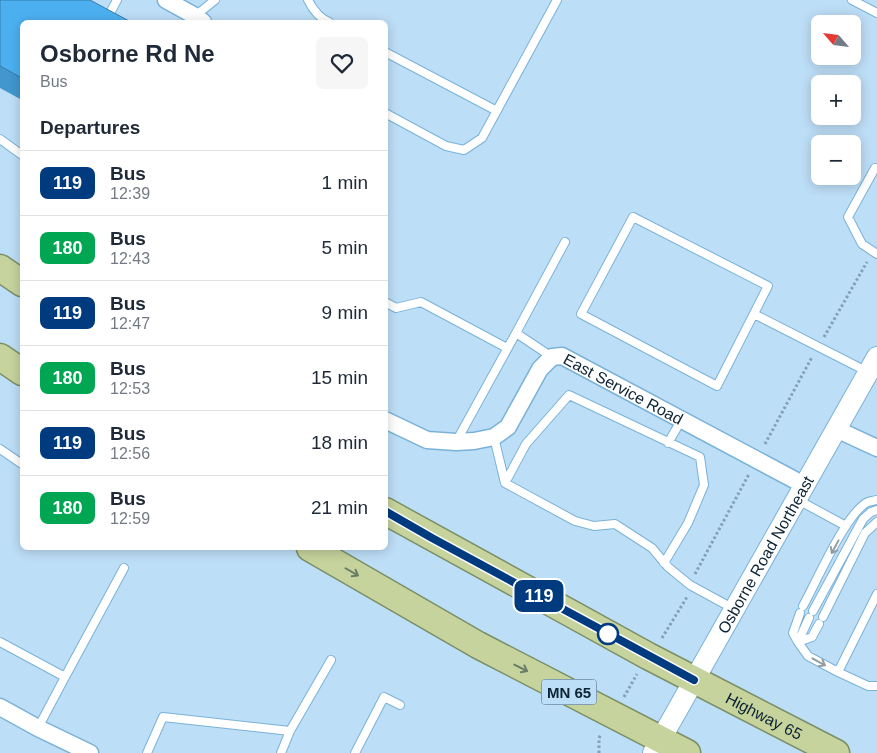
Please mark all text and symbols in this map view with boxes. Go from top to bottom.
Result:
north arrow [811,15,861,65]
map controls [811,15,861,185]
button: heart [316,37,368,89]
text: Osborne Rd Ne [40,40,215,67]
text: Bus [40,73,68,90]
button: + [811,75,861,125]
text: Departures [40,117,140,138]
button: − [811,135,861,185]
text: Bus [110,163,146,184]
text: 1 min [322,172,368,193]
text: 119 [53,173,82,193]
text: 12:39 [110,185,150,202]
text: Bus [110,228,146,249]
text: 5 min [322,237,368,258]
text: 180 [52,238,83,258]
text: 12:43 [110,250,150,267]
text: Bus [110,293,146,314]
text: 9 min [322,302,368,323]
text: 119 [53,303,82,323]
text: 12:47 [110,315,150,332]
street label: East Service Road [561,350,686,427]
text: Bus [110,358,146,379]
text: 15 min [311,367,368,388]
text: 180 [52,368,83,388]
text: 12:53 [110,380,150,397]
text: Bus [110,423,146,444]
text: 18 min [311,432,368,453]
text: 119 [53,433,82,453]
text: 12:56 [110,445,150,462]
street label: Osborne Road Northeast [714,472,817,636]
text: Bus [110,488,146,509]
text: 21 min [311,497,368,518]
text: 180 [52,498,83,518]
text: 12:59 [110,510,150,527]
one-way arrow [829,540,839,554]
one-way arrow [345,568,359,578]
line badge: 119 [510,580,568,612]
text: 119 [524,586,554,606]
unlabelled marker [597,623,619,645]
one-way arrow [812,657,827,667]
one-way arrow [514,663,528,673]
road number: MN 65 [542,680,596,704]
street label: Highway 65 [723,689,805,743]

